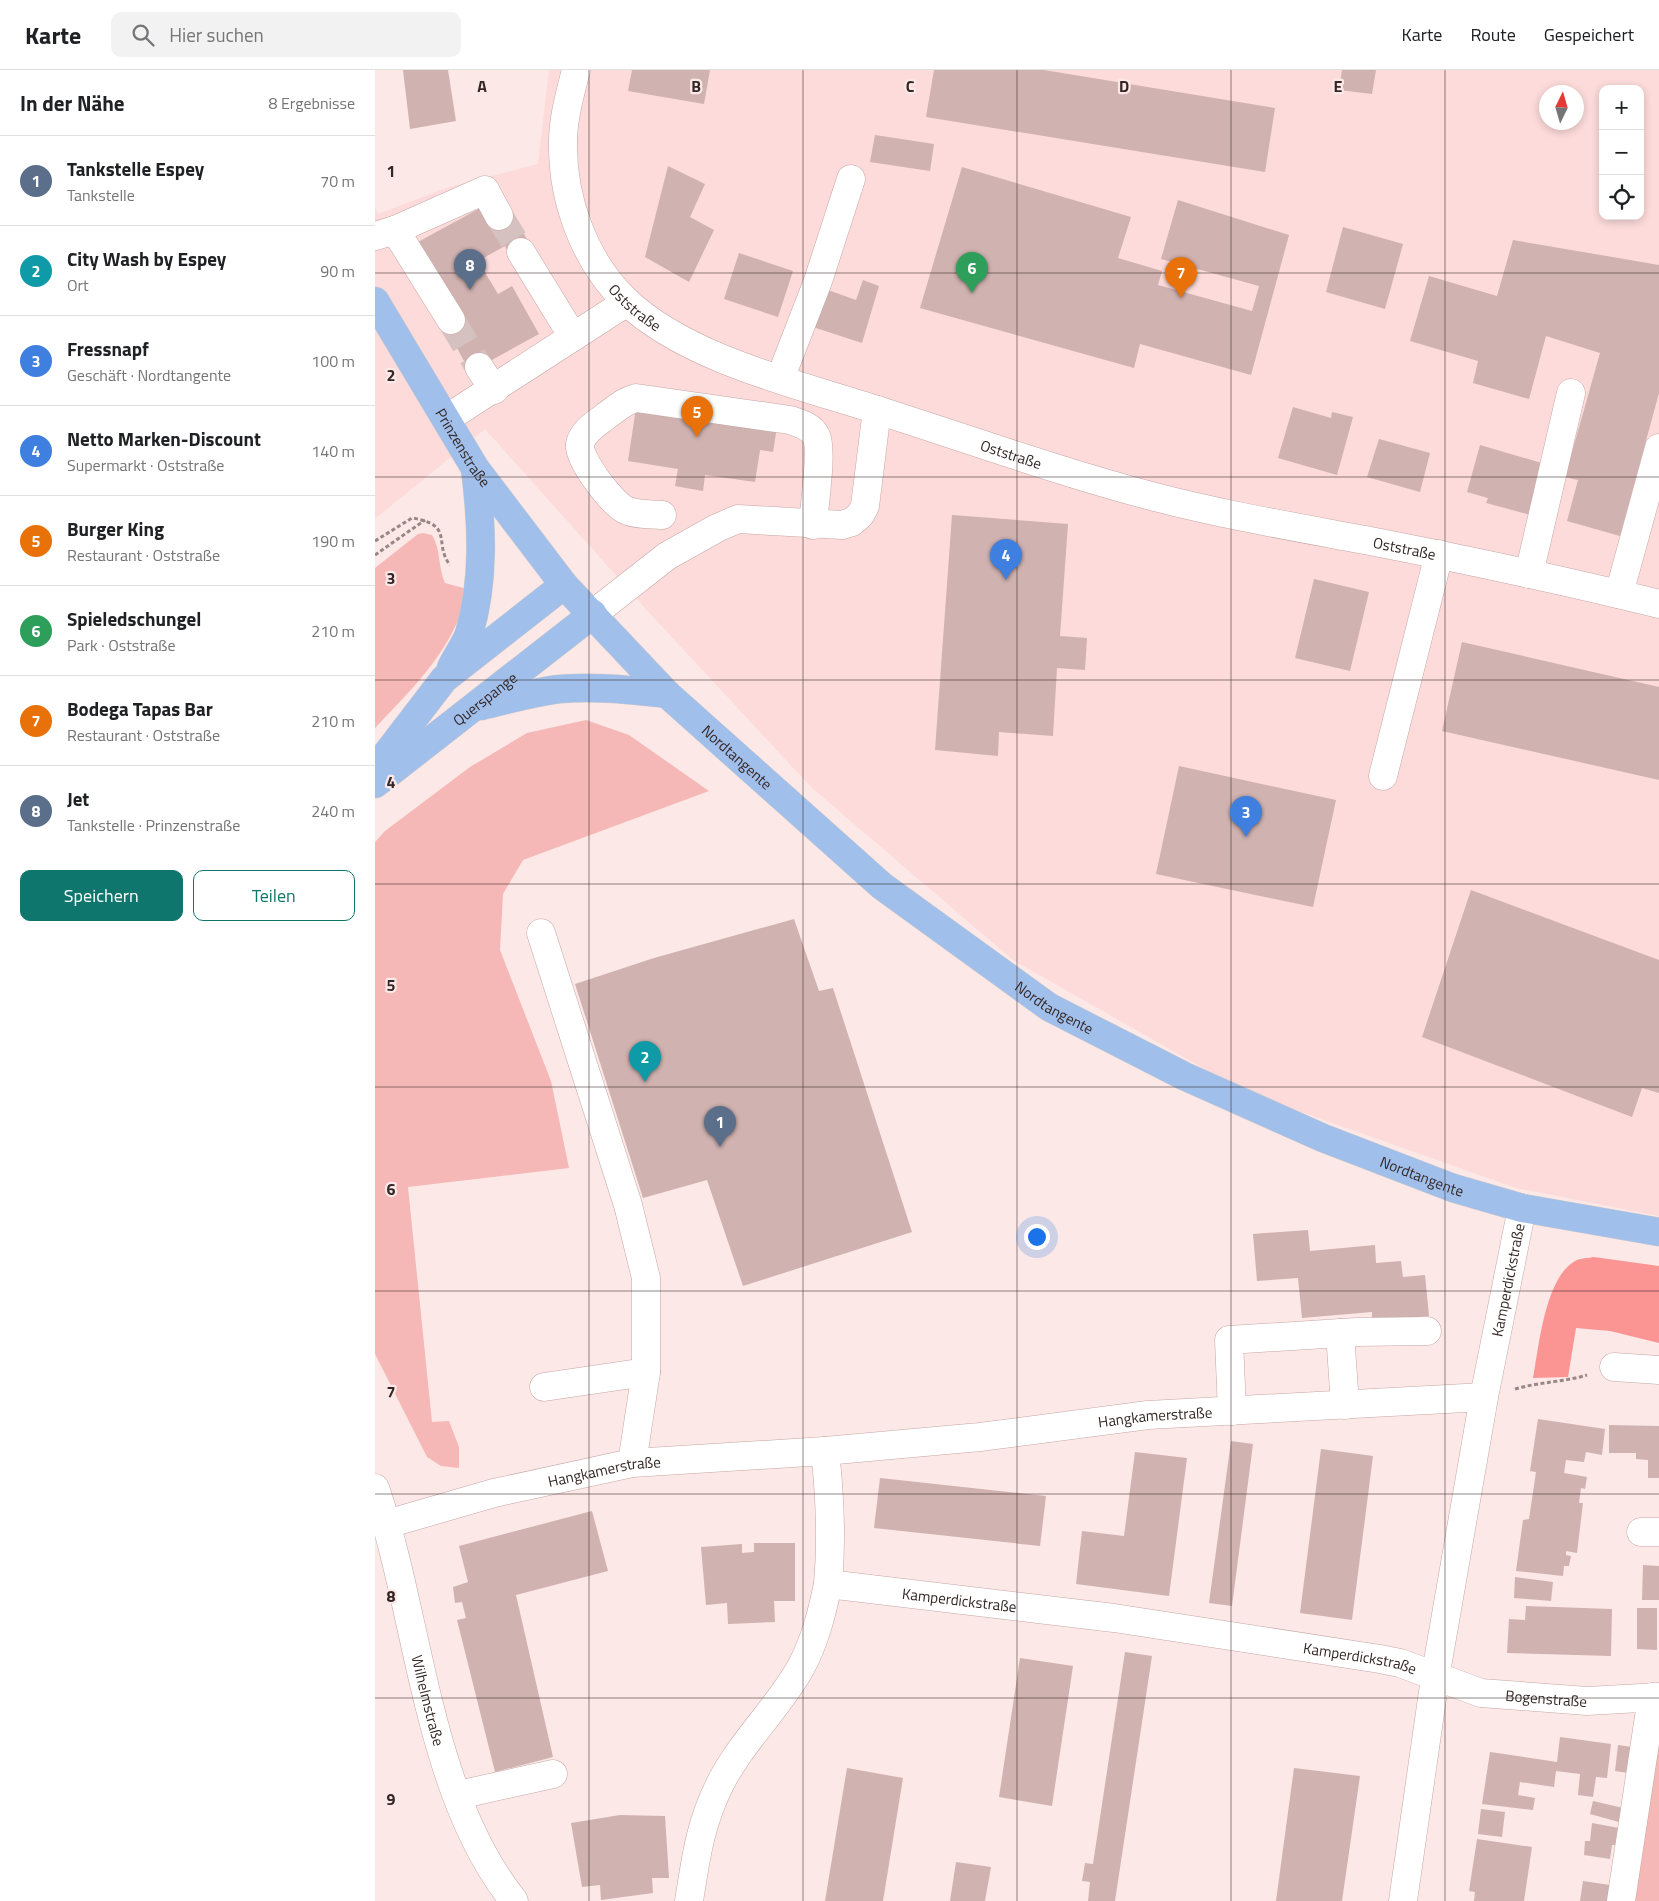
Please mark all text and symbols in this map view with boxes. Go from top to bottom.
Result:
search box [111,12,461,57]
text: Karte [25,17,81,53]
text: Hier suchen [169,20,264,49]
icon: search [129,21,157,49]
text: Karte [1401,21,1442,48]
text: Route [1470,21,1516,48]
text: Gespeichert [1544,21,1634,48]
text: A [477,74,487,98]
text: B [691,74,701,98]
text: C [906,74,915,98]
text: D [1119,74,1129,98]
text: E [1334,74,1343,98]
north arrow [1539,85,1584,130]
map controls [1599,85,1644,220]
button: + [1599,85,1644,130]
text: In der Nähe [20,87,125,119]
text: 8 Ergebnisse [268,91,355,115]
button: − [1599,130,1644,175]
text: Tankstelle Espey [67,154,204,183]
text: 1 [387,159,395,183]
text: 1 [32,169,40,193]
text: 70 m [320,169,355,193]
button: locate [1599,175,1644,220]
text: Tankstelle [67,183,135,207]
text: City Wash by Espey [67,244,226,273]
pin: 8 [454,249,486,290]
pin: 6 [956,252,988,293]
pin: 7 [1165,257,1197,298]
text: 2 [32,259,40,283]
text: 90 m [320,259,355,283]
text: Ort [67,273,89,297]
street label: Oststraße [603,278,666,337]
text: Fressnapf [67,334,149,363]
text: 3 [32,349,40,373]
text: 100 m [311,349,355,373]
text: Geschäft · Nordtangente [67,363,231,387]
text: 2 [387,363,395,387]
pin: 5 [681,396,713,437]
street label: Prinzenstraße [430,404,497,492]
text: Netto Marken-Discount [67,424,261,453]
street label: Oststraße [977,433,1045,475]
text: 4 [32,439,40,463]
text: 140 m [311,439,355,463]
text: Supermarkt · Oststraße [67,453,224,477]
text: Burger King [67,514,164,543]
text: 5 [32,529,40,553]
text: 190 m [311,529,355,553]
street label: Oststraße [1371,530,1438,565]
pin: 4 [990,539,1022,580]
text: Restaurant · Oststraße [67,543,220,567]
text: 3 [387,566,395,590]
text: Spieledschungel [67,604,201,633]
text: 6 [32,619,40,643]
text: 210 m [311,619,355,643]
text: Park · Oststraße [67,633,176,657]
street label: Querspange [447,666,522,731]
text: Bodega Tapas Bar [67,694,213,723]
text: 7 [32,709,40,733]
text: 210 m [311,709,355,733]
street label: Nordtangente [697,719,778,795]
text: Restaurant · Oststraße [67,723,220,747]
text: 4 [387,770,396,794]
text: Jet [67,784,89,813]
pin: 3 [1230,796,1262,837]
text: 8 [32,799,40,823]
text: 240 m [311,799,355,823]
text: Tankstelle · Prinzenstraße [67,813,240,837]
button: Speichern [20,870,183,921]
button: Teilen [193,870,355,921]
text: 5 [387,973,396,997]
street label: Nordtangente [1011,975,1098,1039]
pin: 2 [629,1041,661,1082]
pin: 1 [704,1106,736,1147]
street label: Nordtangente [1377,1150,1467,1202]
text: 6 [387,1177,396,1201]
street label: Kamperdickstraße [1485,1221,1530,1339]
your location [1024,1224,1050,1250]
text: 7 [387,1380,395,1404]
street label: Hangkamerstraße [1097,1400,1213,1433]
street label: Hangkamerstraße [546,1450,661,1492]
street label: Kamperdickstraße [901,1581,1018,1618]
text: 8 [387,1584,396,1608]
street label: Kamperdickstraße [1302,1636,1420,1680]
street label: Wilhelmstraße [406,1653,451,1749]
street label: Bogenstraße [1505,1683,1588,1712]
text: 9 [387,1787,396,1811]

